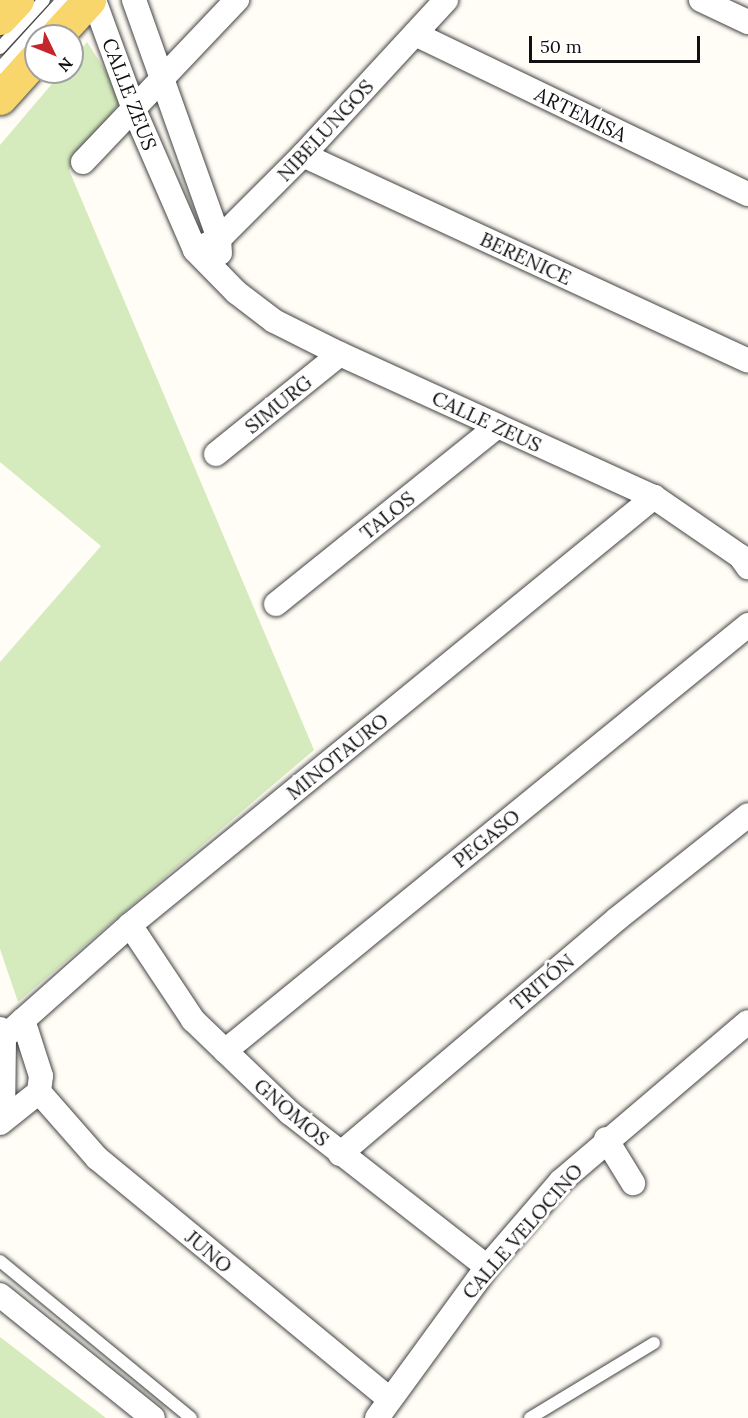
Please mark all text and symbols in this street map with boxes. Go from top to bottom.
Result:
north arrow [24,24,84,84]
scale bar [532,24,703,62]
street label: CALLE ZEUS [98,35,162,153]
text: 50 m [540,35,582,58]
text: N [54,54,77,76]
street label: NIBELUNGOS [272,74,378,186]
street label: ARTEMISA [531,81,631,147]
street label: BERENICE [477,226,575,290]
street label: SIMURG [240,370,316,438]
street label: CALLE ZEUS [428,385,546,457]
street label: TALOS [355,486,419,544]
street label: MINOTAURO [281,708,393,804]
street label: PEGASO [448,804,524,872]
street label: TRITÓN [505,948,579,1016]
street label: GNOMOS [250,1073,334,1151]
street label: CALLE VELOCINO [457,1158,587,1304]
street label: JUNO [181,1225,237,1277]

